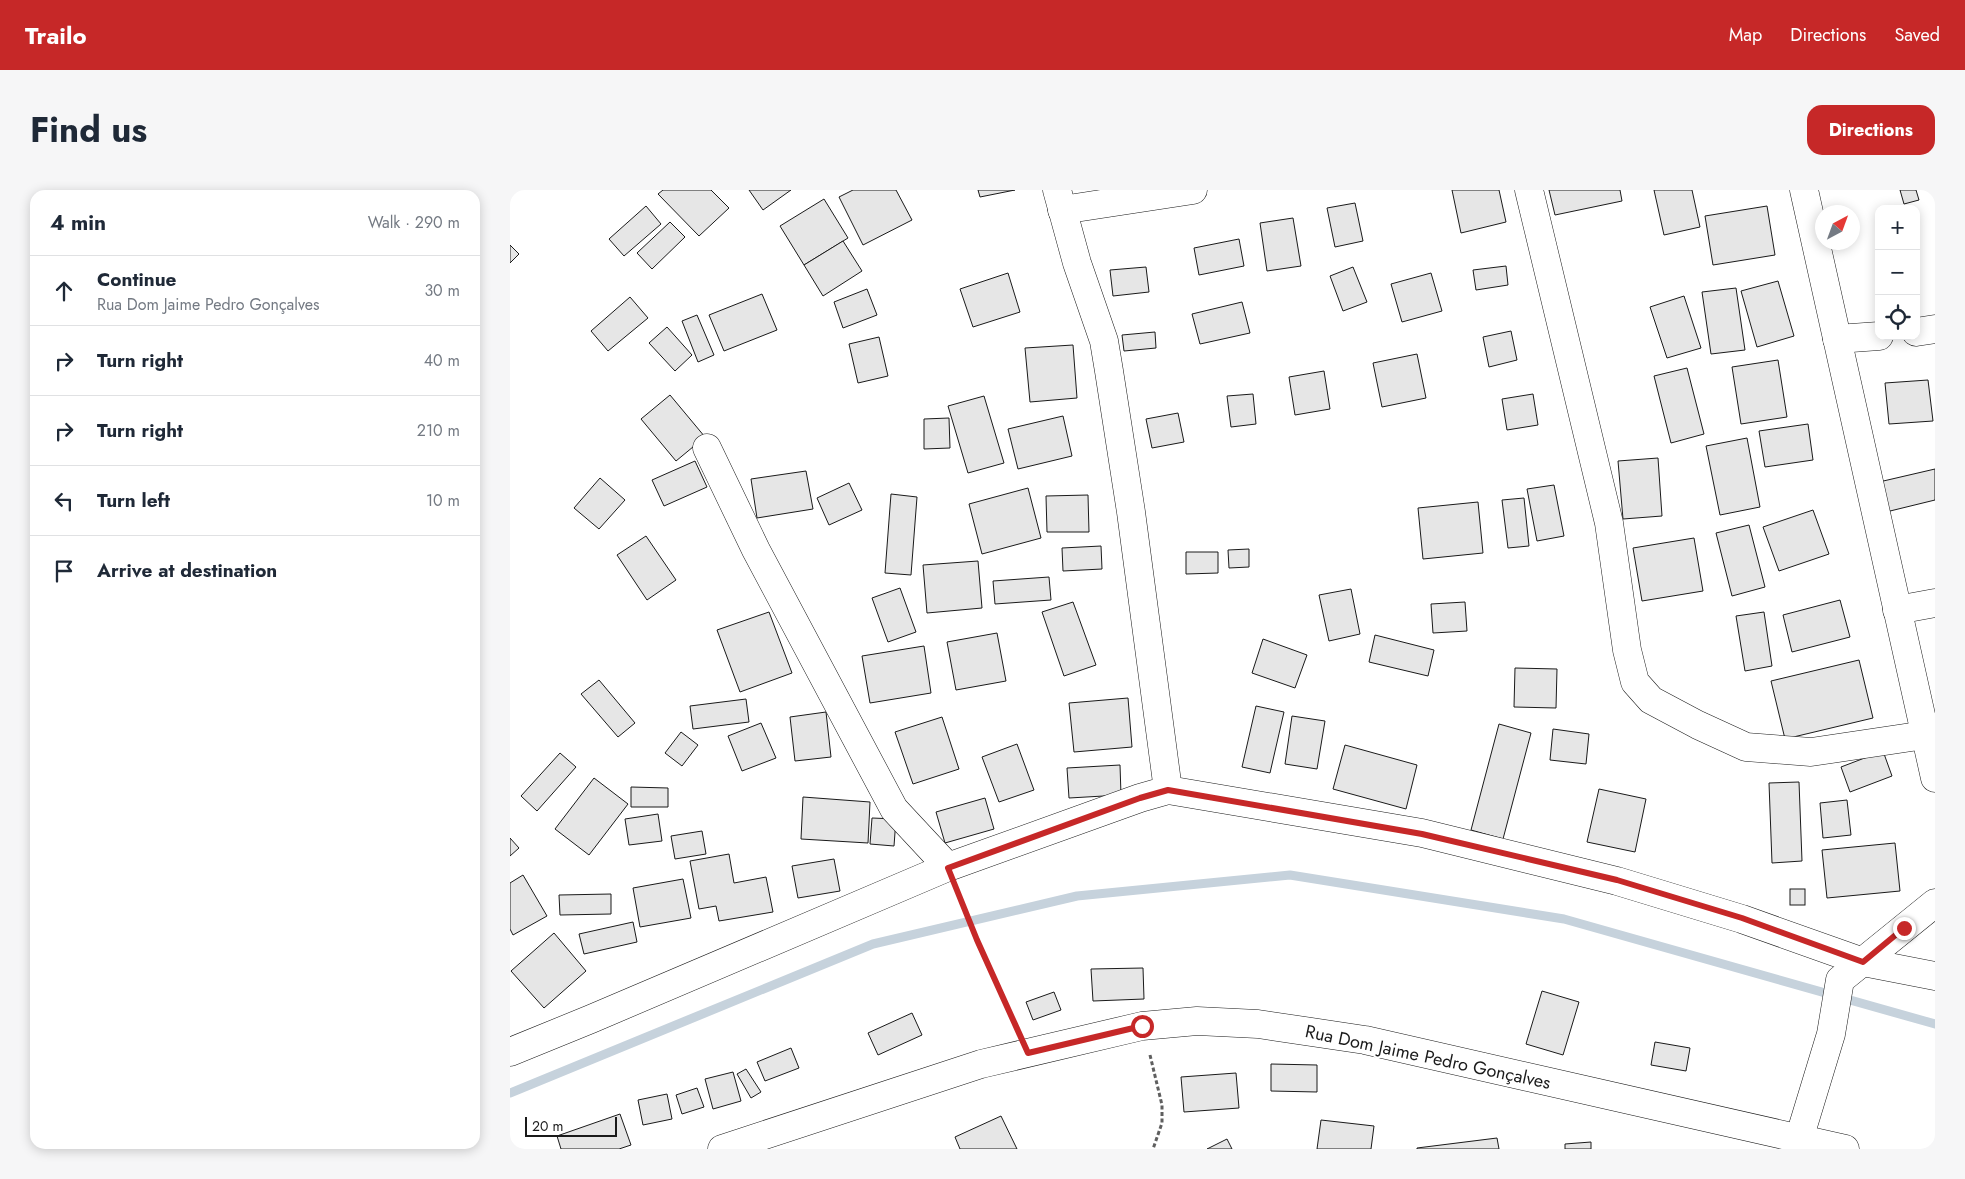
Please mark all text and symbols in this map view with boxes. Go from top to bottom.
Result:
text: Trailo [25,18,87,53]
text: Map [1729,22,1762,48]
text: Directions [1790,22,1866,48]
text: Saved [1894,22,1940,48]
text: Find us [30,105,147,155]
button: Directions [1807,105,1935,155]
north arrow [1815,205,1860,250]
map controls [1875,205,1920,340]
button: + [1875,205,1920,250]
text: 4 min [50,208,106,238]
text: Walk · 290 m [368,211,460,234]
button: − [1875,250,1920,295]
text: Continue [97,266,176,293]
icon: ahead [50,277,78,305]
text: 30 m [424,279,460,302]
text: Rua Dom Jaime Pedro Gonçalves [97,293,319,316]
button: locate [1875,295,1920,340]
icon: right [50,347,78,375]
text: Turn right [97,347,183,374]
text: 40 m [424,349,460,372]
icon: right [50,417,78,445]
text: Turn right [97,417,183,444]
text: 210 m [417,419,460,442]
icon: left [50,487,78,515]
text: Turn left [97,487,170,514]
text: 10 m [426,489,460,512]
icon: arrive [50,557,78,585]
text: Arrive at destination [97,557,277,584]
route end [1893,917,1916,940]
route start [1131,1015,1154,1038]
street label: Rua Dom Jaime Pedro Gonçalves [1303,1018,1553,1096]
scale bar [525,1114,618,1137]
text: 20 m [532,1116,564,1136]

